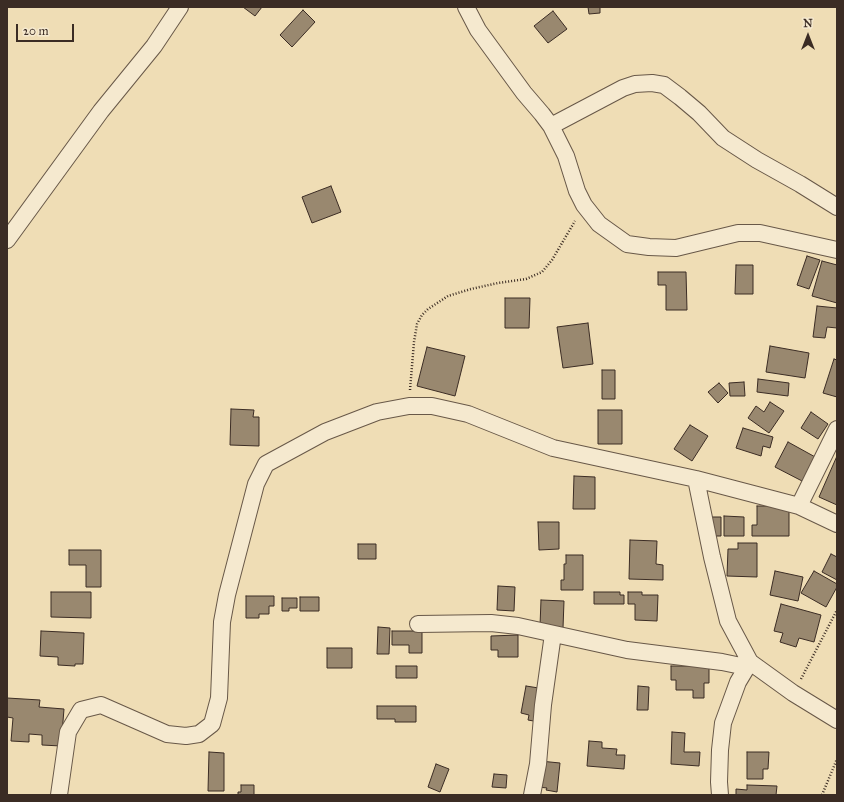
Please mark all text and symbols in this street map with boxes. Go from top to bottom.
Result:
scale bar [18,16,76,42]
north arrow [788,16,828,56]
text: N [803,17,813,30]
text: 20 m [23,24,49,38]

